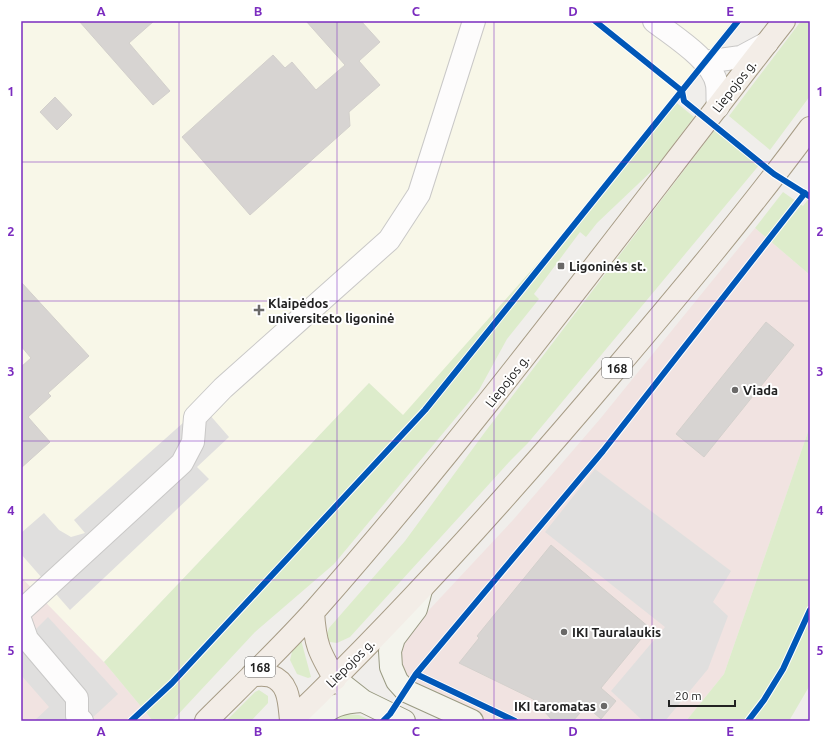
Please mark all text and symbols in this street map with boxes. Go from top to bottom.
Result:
text: A [96,4,106,18]
text: B [254,4,263,18]
text: C [412,4,421,18]
text: D [568,4,578,18]
text: E [726,4,734,18]
street label: Liepojos g. [709,57,759,115]
text: 1 [7,84,15,98]
text: 1 [816,84,824,98]
text: 2 [7,224,15,238]
text: 2 [816,224,824,238]
place label: Ligoninės st. [569,259,646,273]
marker: Ligoninės st. [556,261,566,271]
place label: Klaipėdos universiteto ligoninė [268,296,395,325]
marker: Klaipėdos universiteto ligoninė [253,304,265,316]
street label: Liepojos g. [482,352,532,410]
road number: 168 [602,358,632,378]
text: 3 [7,364,15,378]
text: 3 [816,364,824,378]
place label: Viada [743,383,778,397]
marker: Viada [730,385,740,395]
text: 4 [7,503,15,517]
text: 4 [816,503,824,517]
place label: IKI Tauralaukis [572,625,661,639]
marker: IKI Tauralaukis [559,627,569,637]
street label: Liepojos g. [323,636,377,690]
text: 5 [7,643,15,657]
text: 5 [816,643,824,657]
road number: 168 [245,657,275,677]
scale bar [669,682,735,708]
text: 20 m [675,689,702,702]
place label: IKI taromatas [514,699,596,713]
marker: IKI taromatas [599,701,609,711]
text: A [96,724,106,738]
text: B [254,724,263,738]
text: C [412,724,421,738]
text: D [568,724,578,738]
text: E [726,724,734,738]

